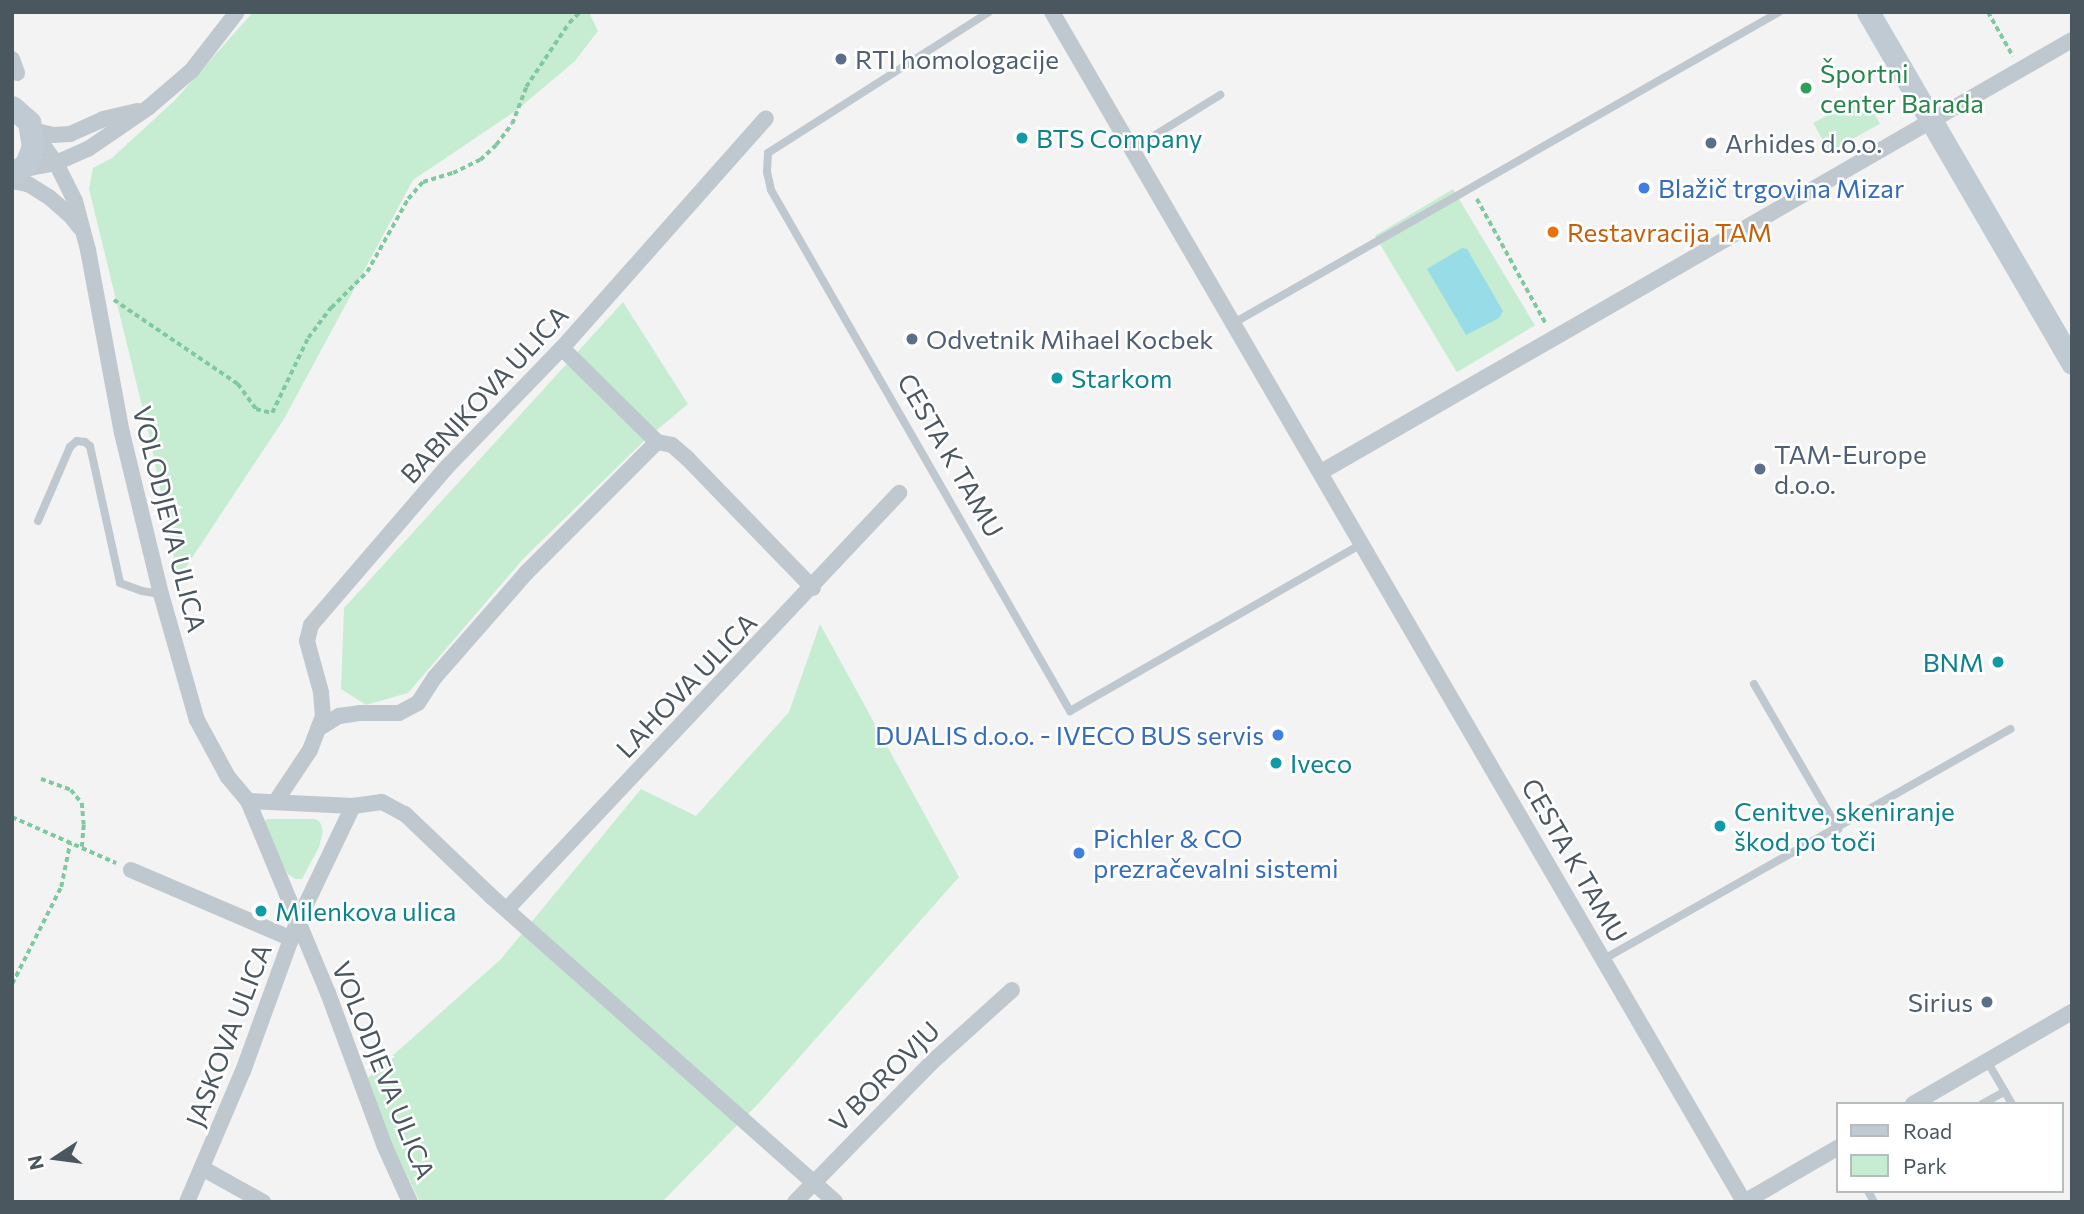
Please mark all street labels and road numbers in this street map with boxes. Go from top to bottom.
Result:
street label: BABNIKOVA ULICA [394,299,574,489]
street label: CESTA K TAMU [892,368,1010,542]
street label: VOLODJEVA ULICA [127,403,213,635]
street label: LAHOVA ULICA [609,606,763,764]
street label: CESTA K TAMU [1516,773,1634,947]
street label: JASKOVA ULICA [179,939,277,1131]
street label: VOLODJEVA ULICA [326,957,442,1183]
street label: V BOROVJU [822,1014,946,1138]

